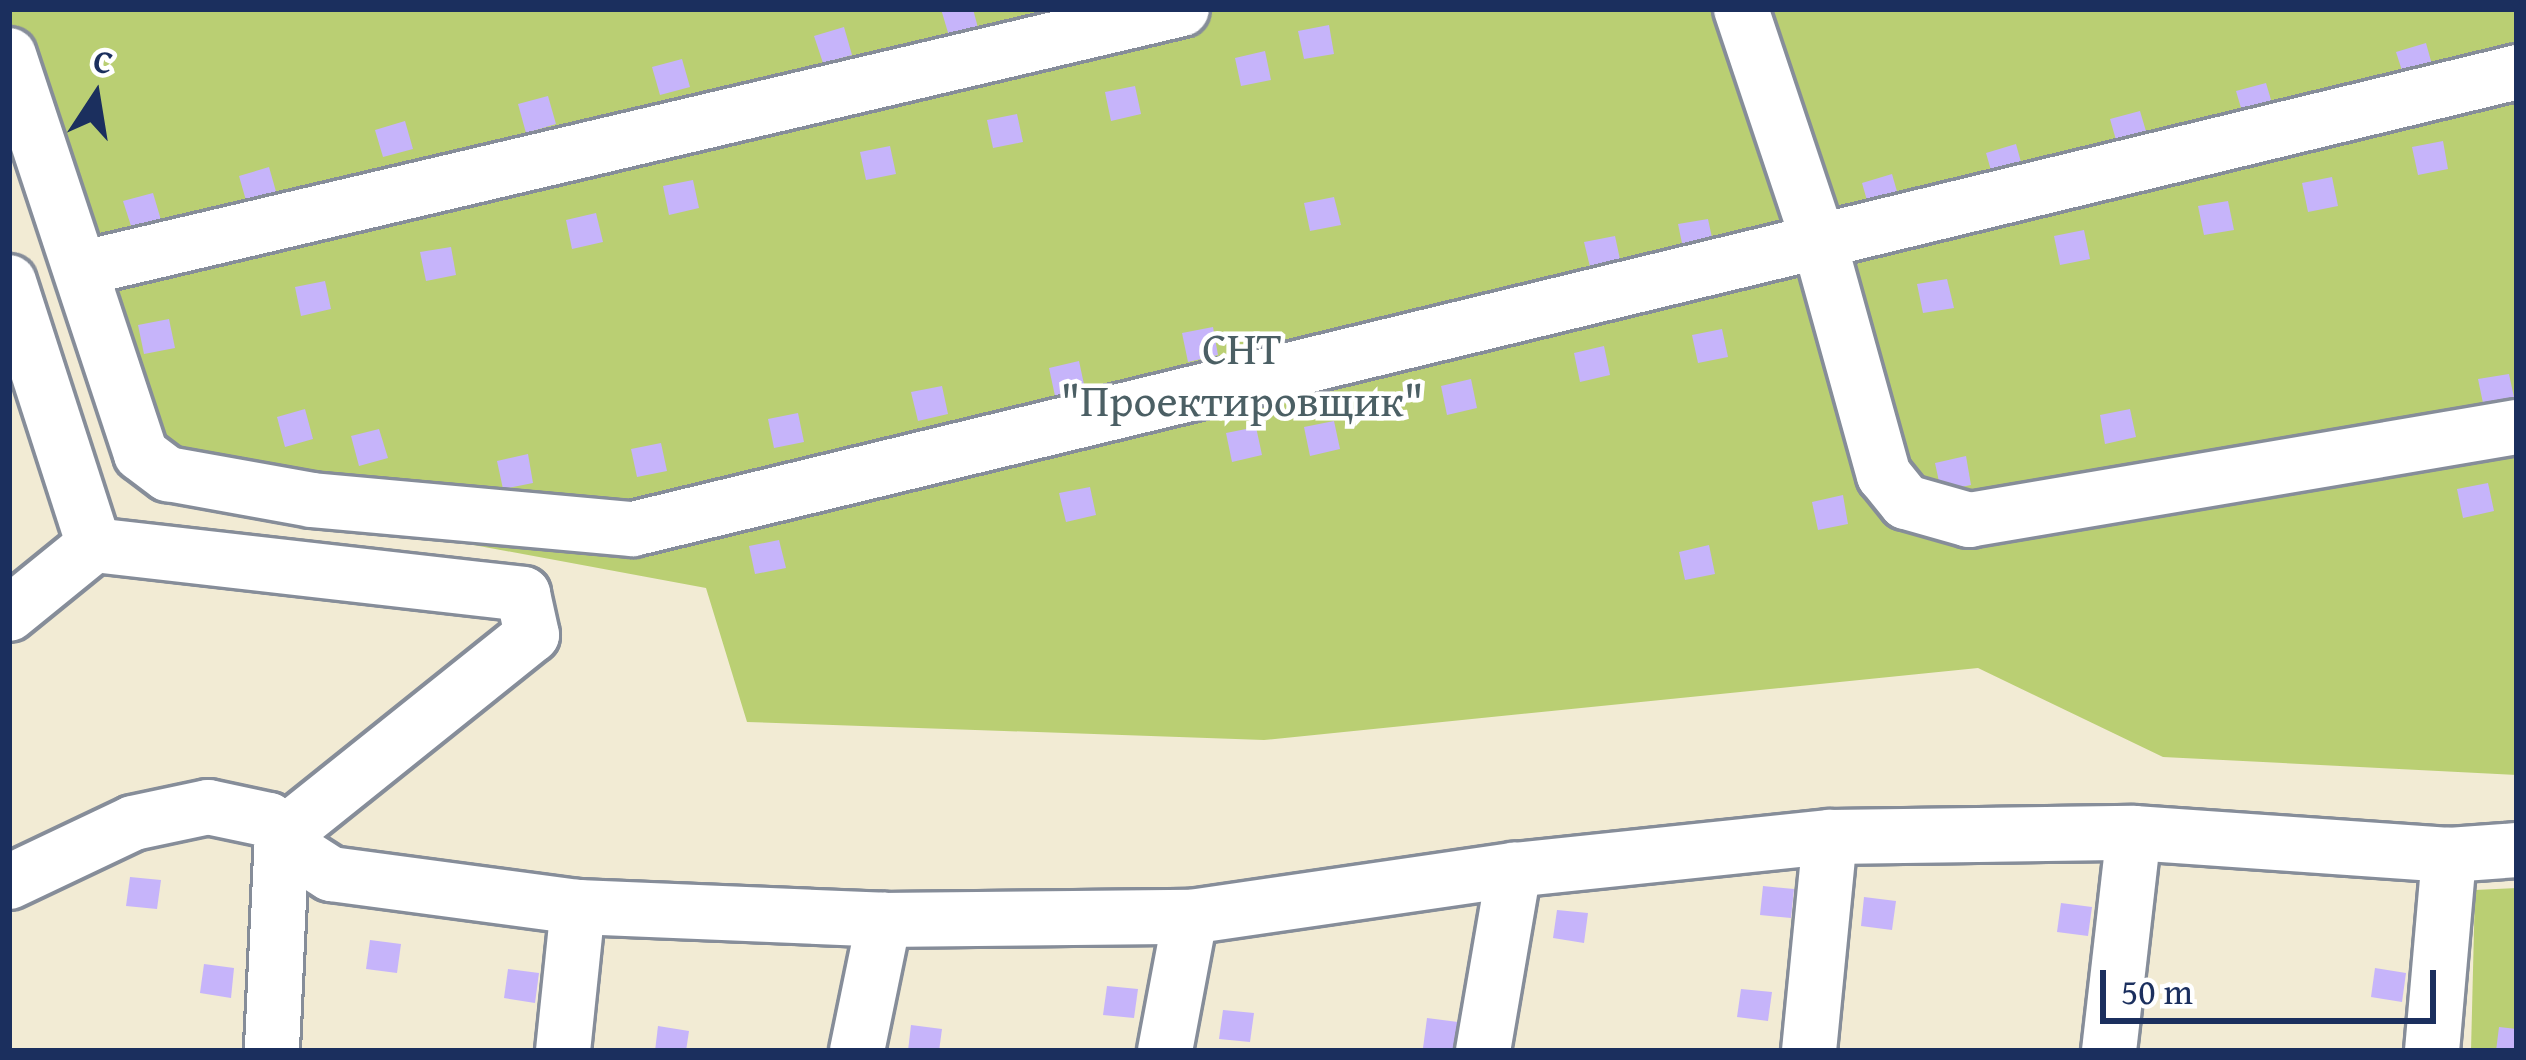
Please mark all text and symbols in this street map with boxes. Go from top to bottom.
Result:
text: С [89,35,118,86]
north arrow [36,36,156,156]
park label: СНТ "Проектировщик" [1060,321,1424,427]
scale bar [2106,946,2442,1020]
text: 50 m [2121,964,2193,1017]

